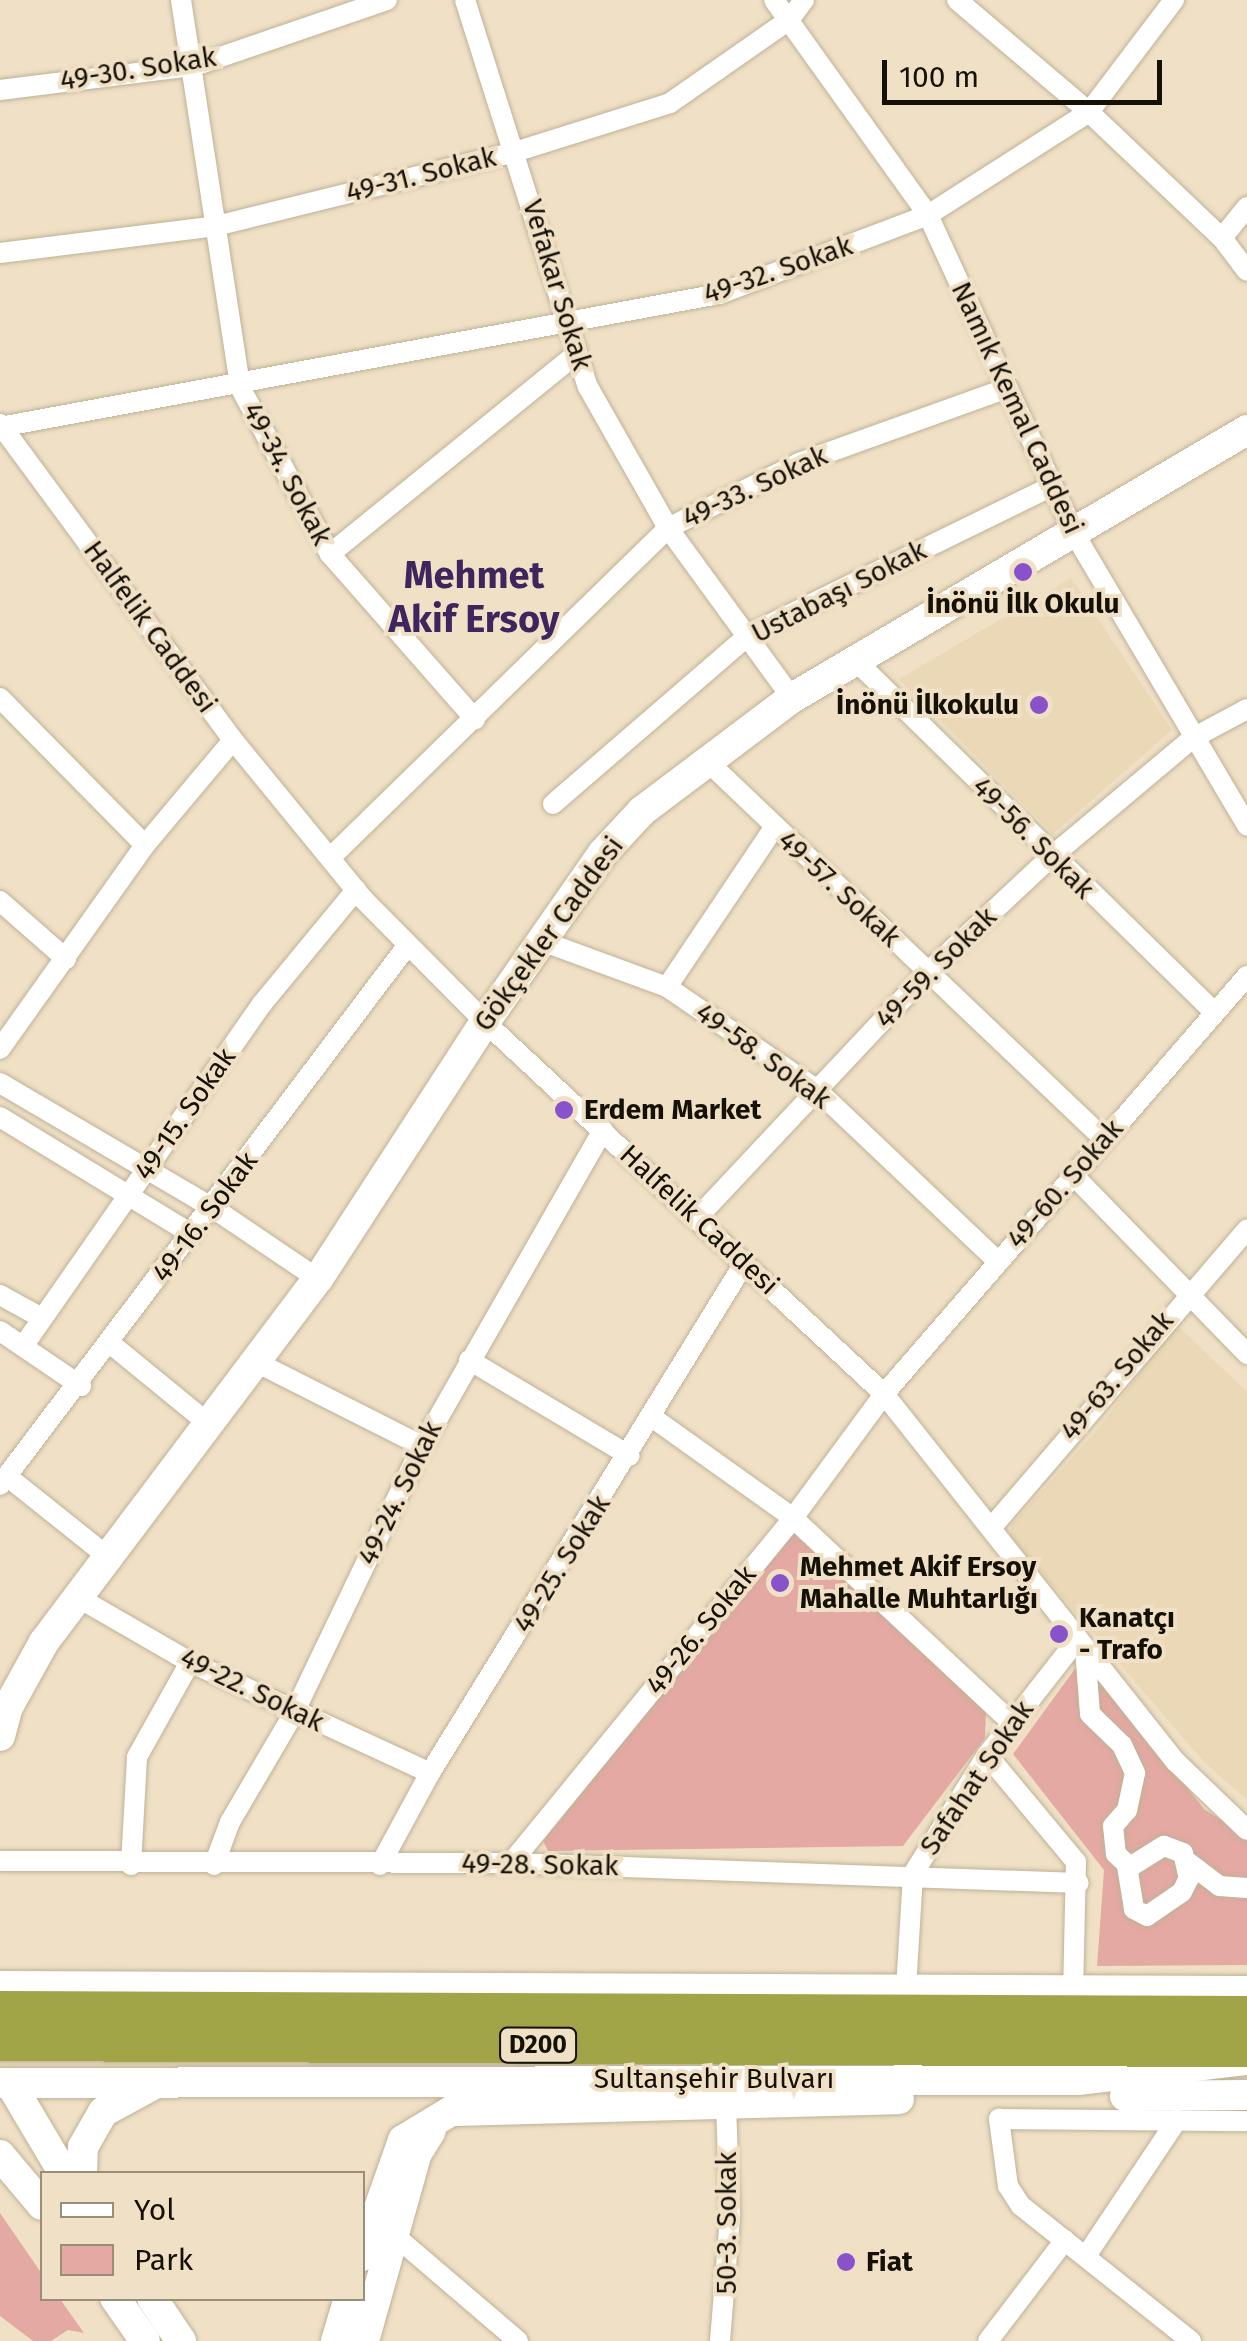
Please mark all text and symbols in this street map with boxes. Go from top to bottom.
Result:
street label: 49-30. Sokak [58,40,218,98]
scale bar [887,40,1167,102]
text: 100 m [899,59,979,95]
street label: 49-31. Sokak [343,140,499,210]
street label: Vefakar Sokak [515,196,599,374]
street label: 49-32. Sokak [699,229,857,311]
street label: Namık Kemal Caddesi [944,277,1090,539]
street label: 49-34. Sokak [235,397,339,551]
street label: 49-33. Sokak [677,439,833,535]
street label: Halfelik Caddesi [76,534,224,720]
street label: Ustabaşı Sokak [746,534,932,650]
district label: Mehmet Akif Ersoy [389,553,559,642]
marker: İnönü İlk Okulu [1012,561,1034,583]
place label: İnönü İlk Okulu [926,587,1120,621]
place label: İnönü İlkokulu [836,688,1019,722]
marker: İnönü İlkokulu [1028,694,1050,716]
street label: 49-56. Sokak [965,770,1101,906]
street label: 49-57. Sokak [771,824,907,954]
street label: Gökçekler Caddesi [467,830,631,1038]
street label: 49-59. Sokak [868,900,1004,1036]
street label: 49-58. Sokak [689,996,837,1116]
street label: 49-15. Sokak [127,1041,243,1187]
place label: Erdem Market [584,1093,761,1127]
marker: Erdem Market [553,1099,575,1121]
street label: 49-60. Sokak [1000,1113,1130,1255]
street label: Halfelik Caddesi [613,1138,785,1302]
street label: 49-16. Sokak [145,1145,265,1289]
street label: 49-63. Sokak [1053,1305,1181,1447]
street label: 49-24. Sokak [351,1416,449,1570]
street label: 49-25. Sokak [506,1489,618,1639]
place label: Mehmet Akif Ersoy Mahalle Muhtarlığı [800,1550,1038,1616]
street label: 49-26. Sokak [639,1559,763,1701]
marker: Mehmet Akif Ersoy Mahalle Muhtarlığı [769,1572,791,1594]
place label: Kanatçı - Trafo [1079,1601,1175,1667]
marker: Kanatçı - Trafo [1048,1623,1070,1645]
street label: 49-22. Sokak [175,1641,329,1739]
street label: Safahat Sokak [913,1695,1041,1861]
street label: 49-28. Sokak [461,1847,619,1883]
road number: D200 [498,2025,578,2065]
street label: Sultanşehir Bulvarı [594,2062,834,2096]
street label: 50-3. Sokak [710,2152,744,2294]
legend [40,2171,365,2301]
text: Yol [134,2192,175,2228]
text: Park [134,2242,193,2278]
place label: Fiat [866,2245,913,2279]
marker: Fiat [835,2251,857,2273]

